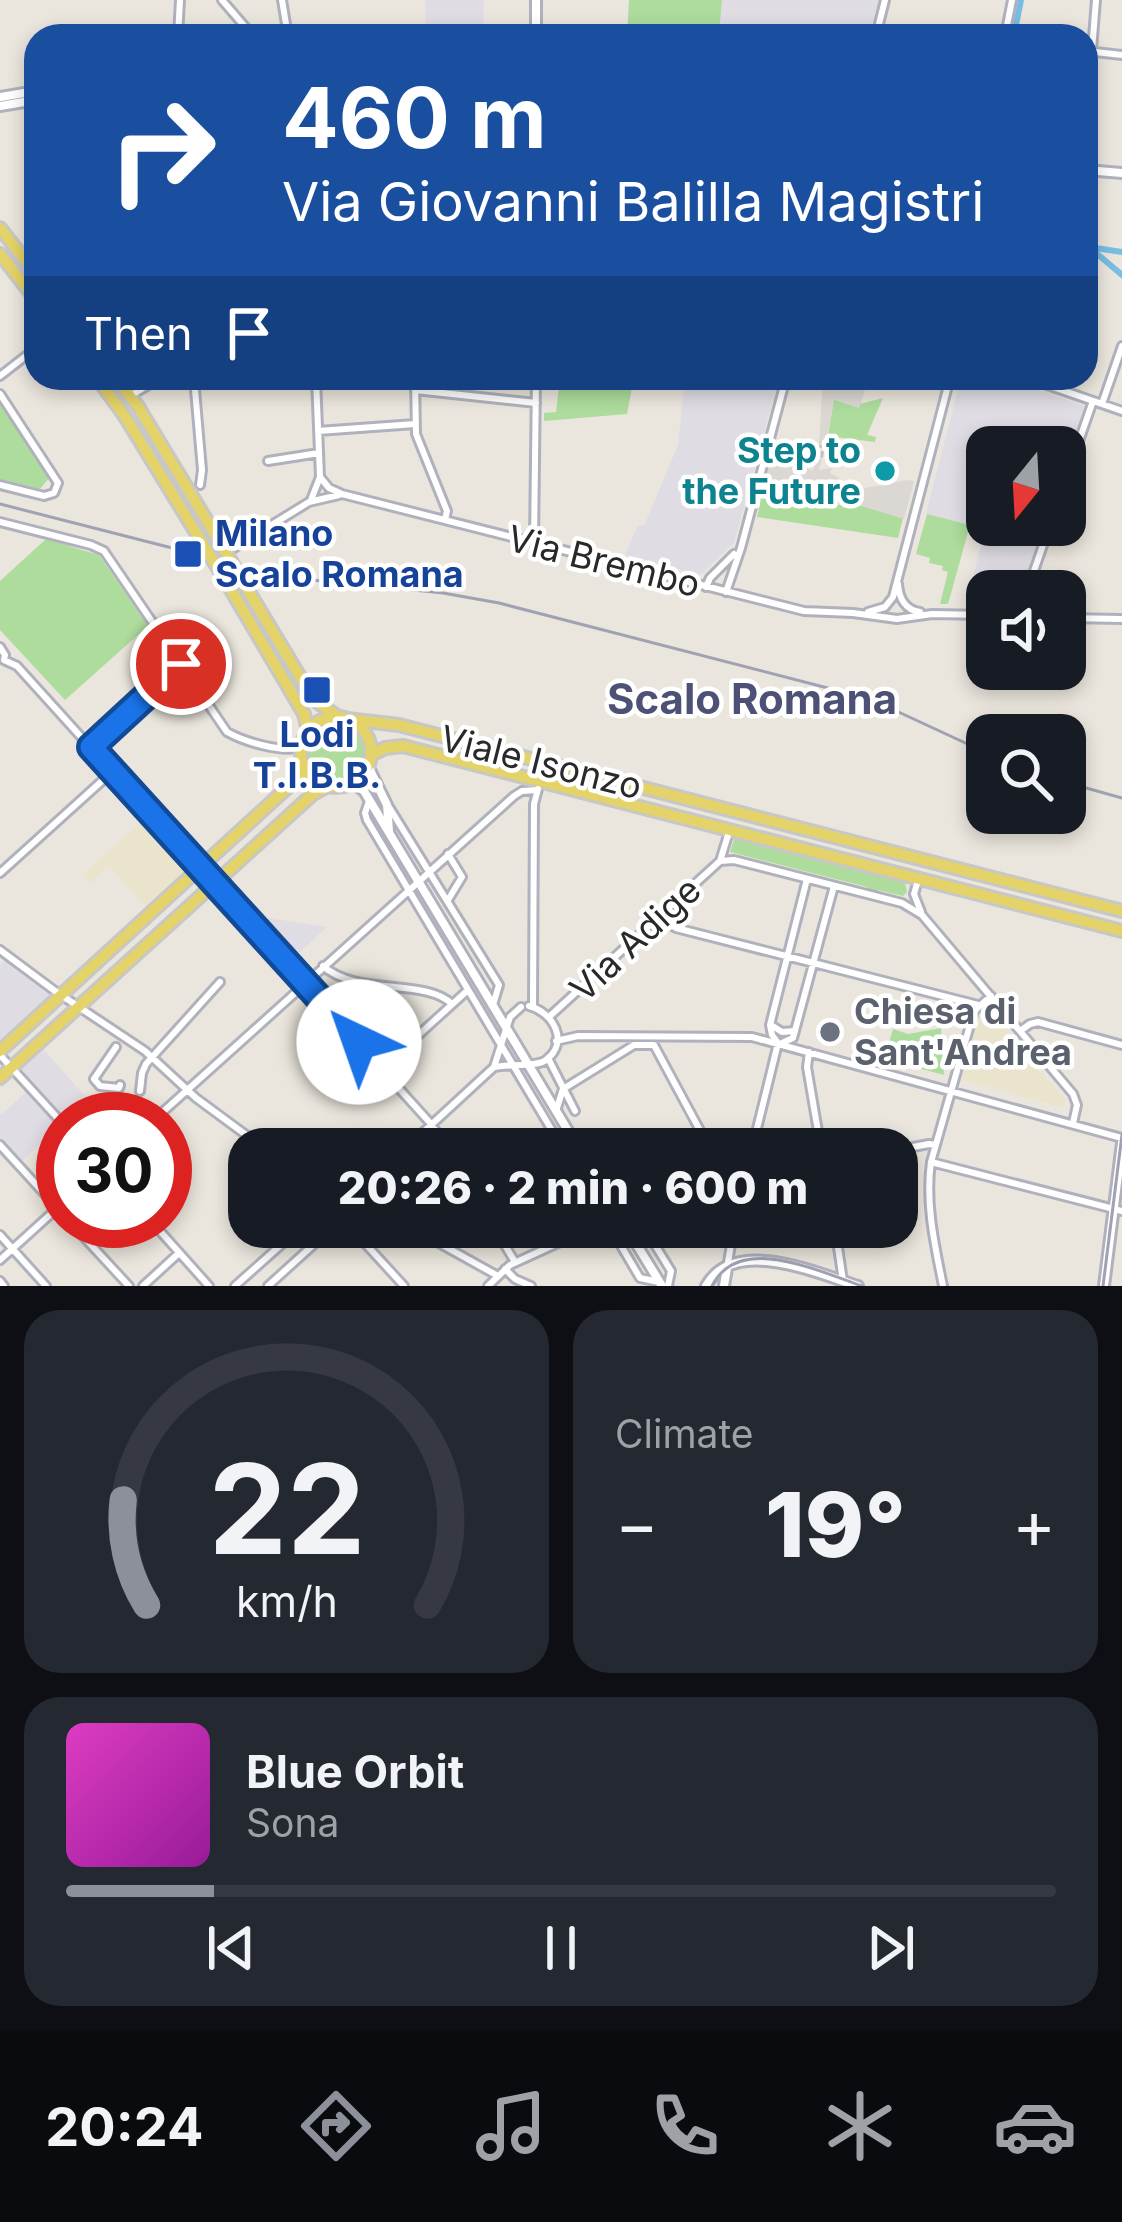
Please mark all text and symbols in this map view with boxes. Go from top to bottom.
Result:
text: 460 m [282,67,547,168]
icon: right [84,72,240,228]
text: Via Giovanni Balilla Magistri [282,169,984,234]
icon: arrive [216,300,282,366]
text: Then [84,306,192,361]
north arrow [966,426,1086,546]
map controls [966,426,1086,834]
place label: Step to the Future [682,428,861,513]
marker: Step to the Future [872,458,898,484]
place label: Milano Scalo Romana [215,511,464,596]
street label: Via Brembo [503,516,705,606]
marker: Milano Scalo Romana [172,538,204,570]
button: sound [966,570,1086,690]
pin [130,613,232,715]
icon: arrive [148,631,214,697]
district label: Scalo Romana [607,673,897,724]
marker: Lodi T.I.B.B. [301,674,333,706]
place label: Lodi T.I.B.B. [253,712,381,797]
button: search [966,714,1086,834]
street label: Viale Isonzo [436,716,646,808]
street label: Via Adige [561,867,709,1011]
position arrow [296,979,422,1105]
place label: Chiesa di Sant'Andrea [854,989,1072,1074]
marker: Chiesa di Sant'Andrea [817,1019,843,1045]
speed limit sign: 30 [36,1092,192,1248]
text: 20:26 · 2 min · 600 m [338,1160,808,1215]
text: Climate [615,1410,754,1457]
text: 22 [208,1433,365,1584]
text: 19° [765,1470,906,1579]
text: − [615,1484,659,1564]
text: + [1012,1484,1056,1564]
text: km/h [236,1574,337,1626]
text: Blue Orbit [246,1744,464,1799]
text: Sona [246,1799,339,1846]
icon: previous [198,1915,264,1981]
icon: pause [528,1915,594,1981]
icon: next [858,1915,924,1981]
icon: directions [294,2084,378,2168]
icon: music [469,2084,553,2168]
icon: phone [643,2084,727,2168]
icon: climate [818,2084,902,2168]
icon: car [993,2084,1077,2168]
text: 20:24 [45,2094,203,2159]

